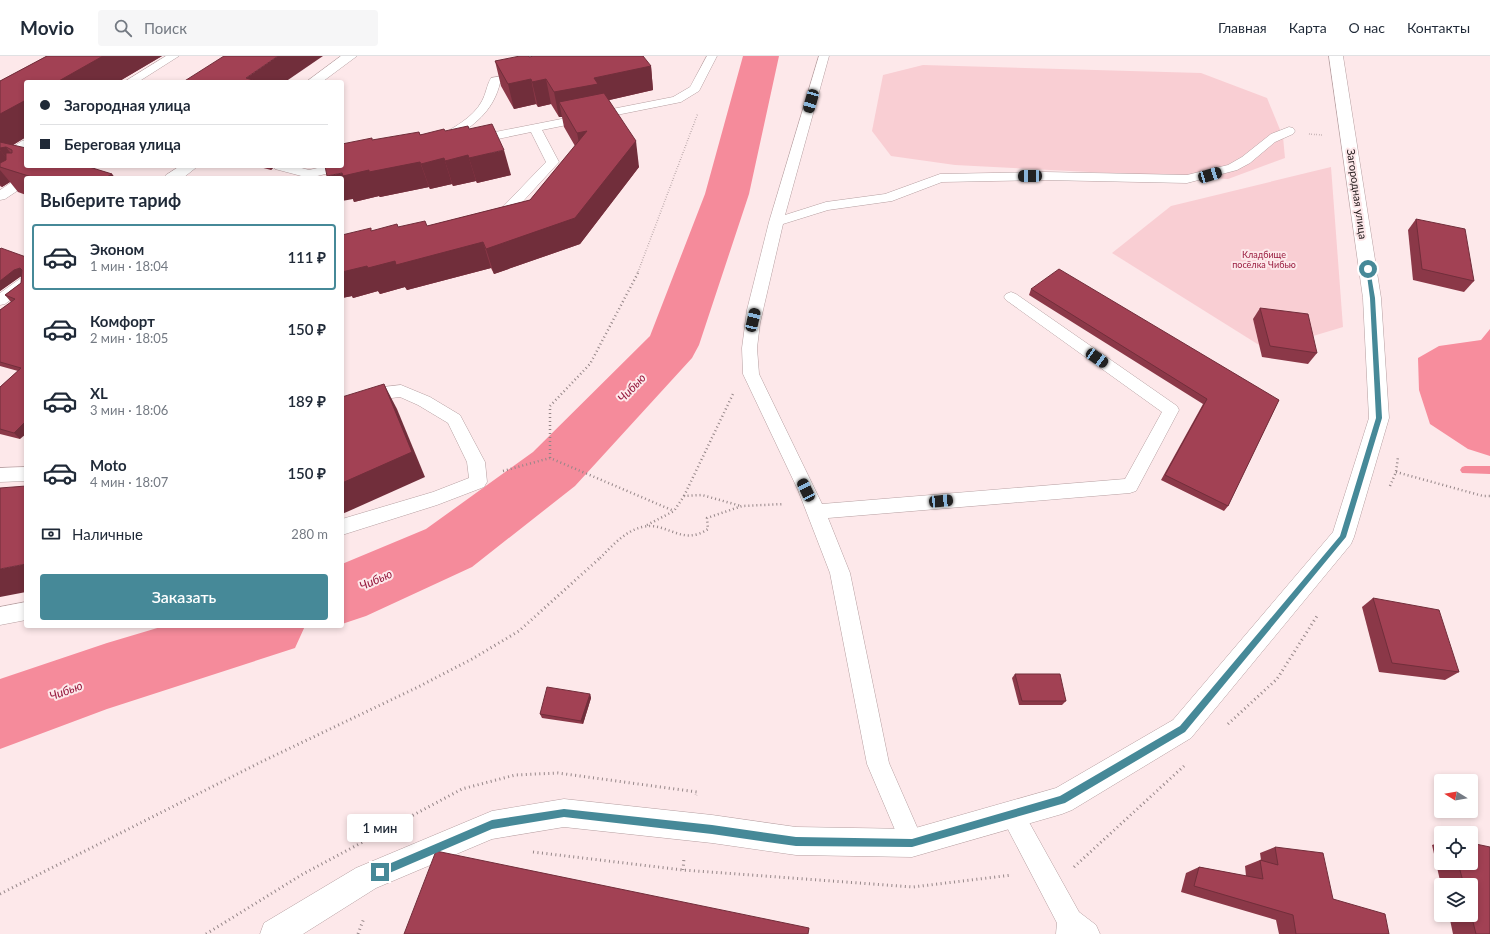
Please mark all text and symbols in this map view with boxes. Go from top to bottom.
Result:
search box [98,10,378,46]
text: Movio [20,16,74,39]
icon: search [112,17,134,39]
text: Поиск [144,19,187,37]
text: Главная [1218,19,1267,36]
text: Карта [1289,19,1327,36]
text: О нас [1349,19,1385,36]
text: Контакты [1407,19,1470,36]
car [802,88,820,114]
text: Загородная улица [64,96,191,114]
text: Береговая улица [64,135,181,153]
street label: Загородная улица [1345,148,1370,240]
car [1197,166,1223,184]
car [1018,170,1042,182]
text: Выберите тариф [40,189,181,211]
icon: car [42,239,78,275]
text: Эконом [90,240,144,258]
text: 111 ₽ [287,248,326,266]
park label: Кладбище посёлка Чибью [1232,249,1296,270]
text: 1 мин · 18:04 [90,258,168,274]
route start [1359,260,1377,278]
car [744,307,762,333]
icon: car [42,311,78,347]
text: Комфорт [90,312,155,330]
text: 150 ₽ [287,320,326,338]
text: 2 мин · 18:05 [90,330,168,346]
car [1084,346,1110,370]
water label: Чибью [614,370,649,405]
icon: car [42,383,78,419]
text: XL [90,384,108,402]
text: 189 ₽ [287,392,326,410]
text: 3 мин · 18:06 [90,402,168,418]
icon: car [42,455,78,491]
text: Moto [90,456,127,474]
text: 150 ₽ [287,464,326,482]
text: 4 мин · 18:07 [90,474,168,490]
car [795,477,817,503]
car [929,494,953,508]
icon: cash [40,523,62,545]
text: Наличные [72,525,143,543]
text: 280 m [291,526,328,542]
water label: Чибью [357,566,394,593]
button: Заказать [40,574,328,620]
water label: Чибью [47,678,84,703]
north arrow [1434,774,1478,818]
map controls [1434,774,1478,922]
callout: 1 мин [347,814,413,842]
text: 1 мин [363,820,397,836]
button: locate [1434,826,1478,870]
route end [371,863,389,881]
button: layers [1434,878,1478,922]

